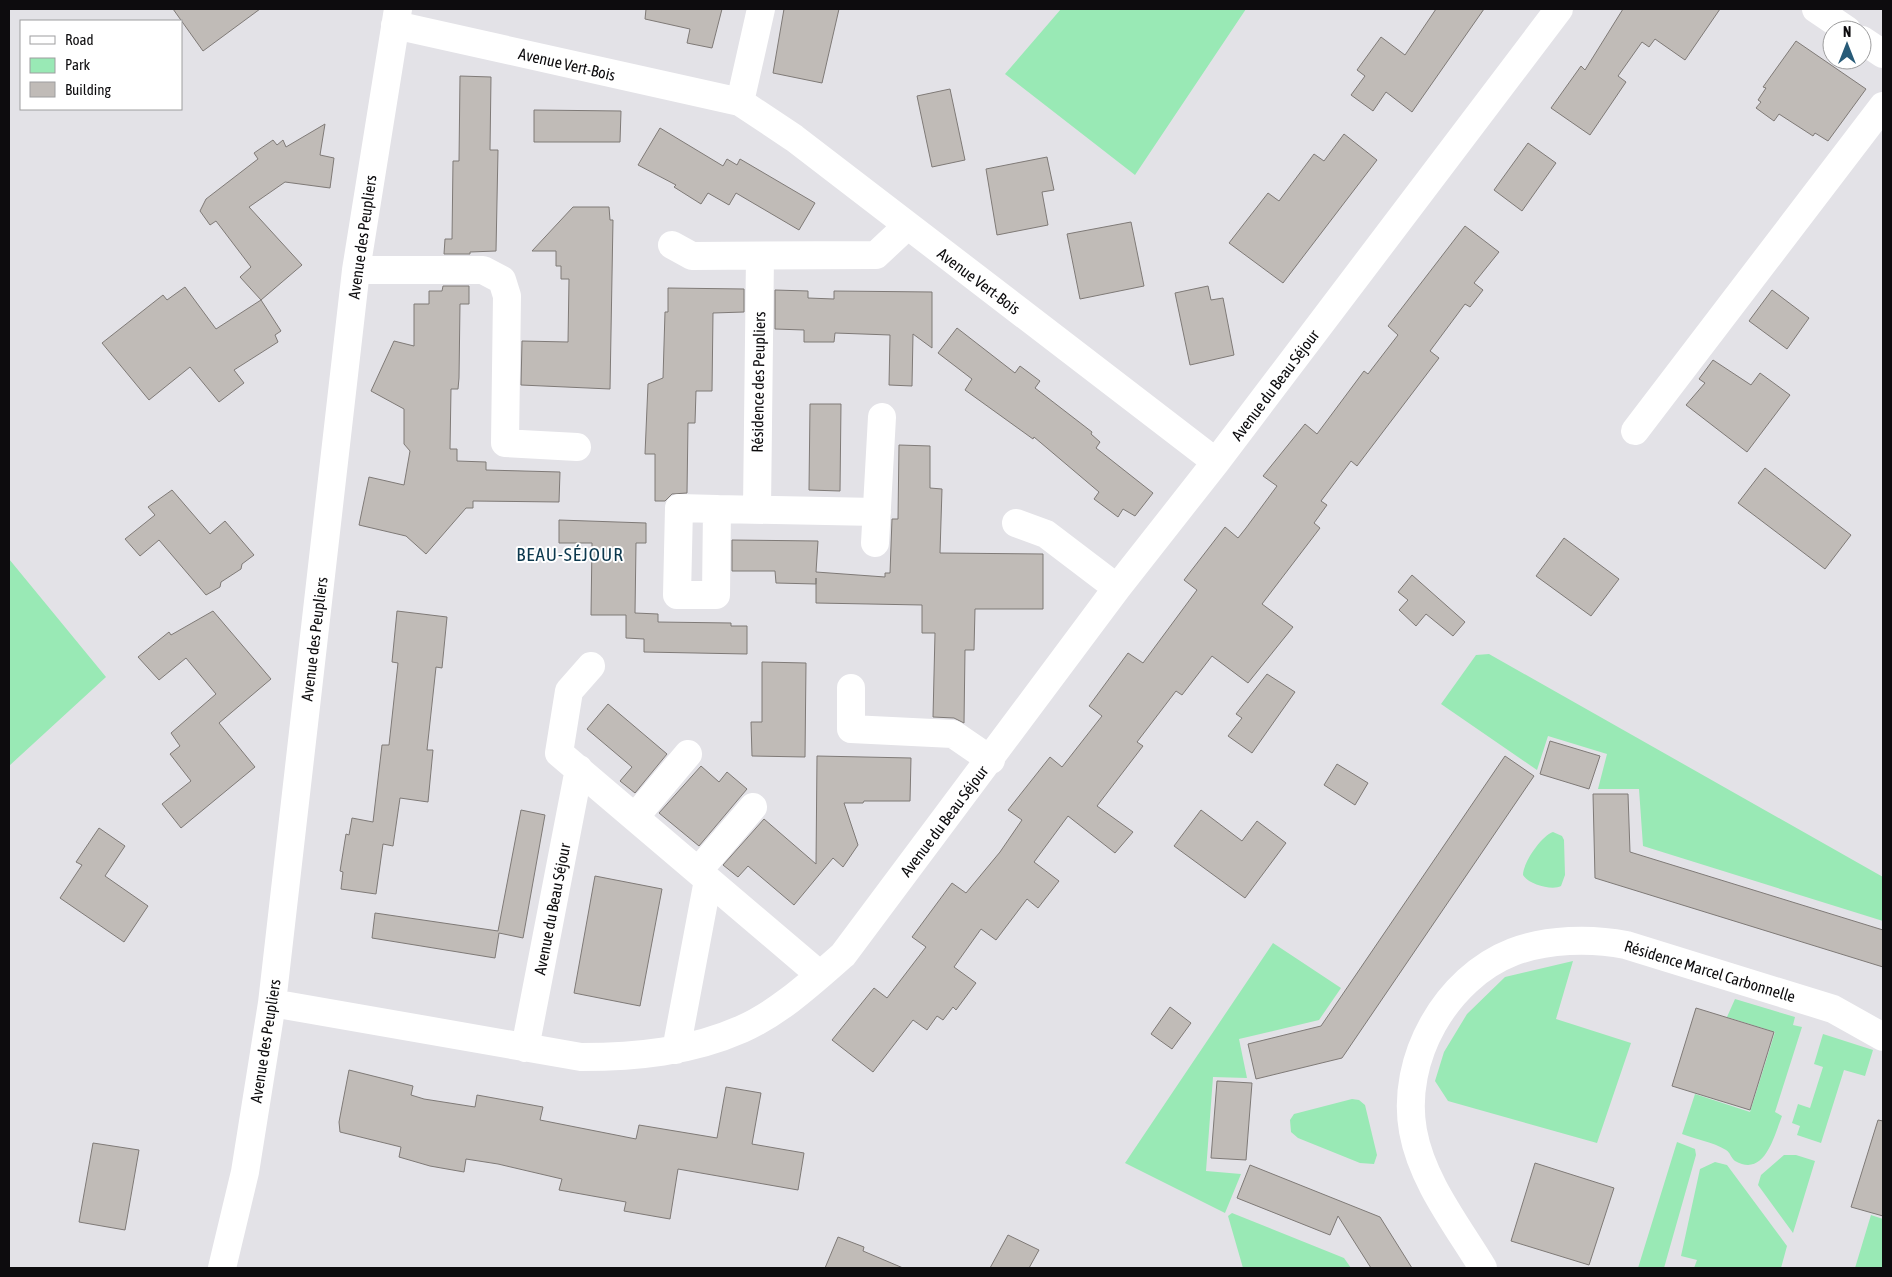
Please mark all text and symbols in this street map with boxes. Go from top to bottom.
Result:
legend [20,20,182,110]
north arrow [1822,20,1872,70]
text: N [1843,24,1851,40]
text: Road [65,31,94,48]
street label: Avenue Vert-Bois [517,44,617,84]
text: Park [65,56,90,73]
text: Building [65,81,111,98]
street label: Avenue des Peupliers [344,174,381,300]
street label: Avenue Vert-Bois [934,244,1024,318]
street label: Résidence des Peupliers [748,311,769,453]
street label: Avenue du Beau Séjour [1228,326,1323,444]
district label: BEAU-SÉJOUR [516,543,624,565]
street label: Avenue des Peupliers [297,576,332,702]
street label: Avenue du Beau Séjour [897,762,992,880]
street label: Avenue du Beau Séjour [530,841,575,977]
street label: Résidence Marcel Carbonnelle [1622,936,1798,1006]
street label: Avenue des Peupliers [246,978,285,1104]

